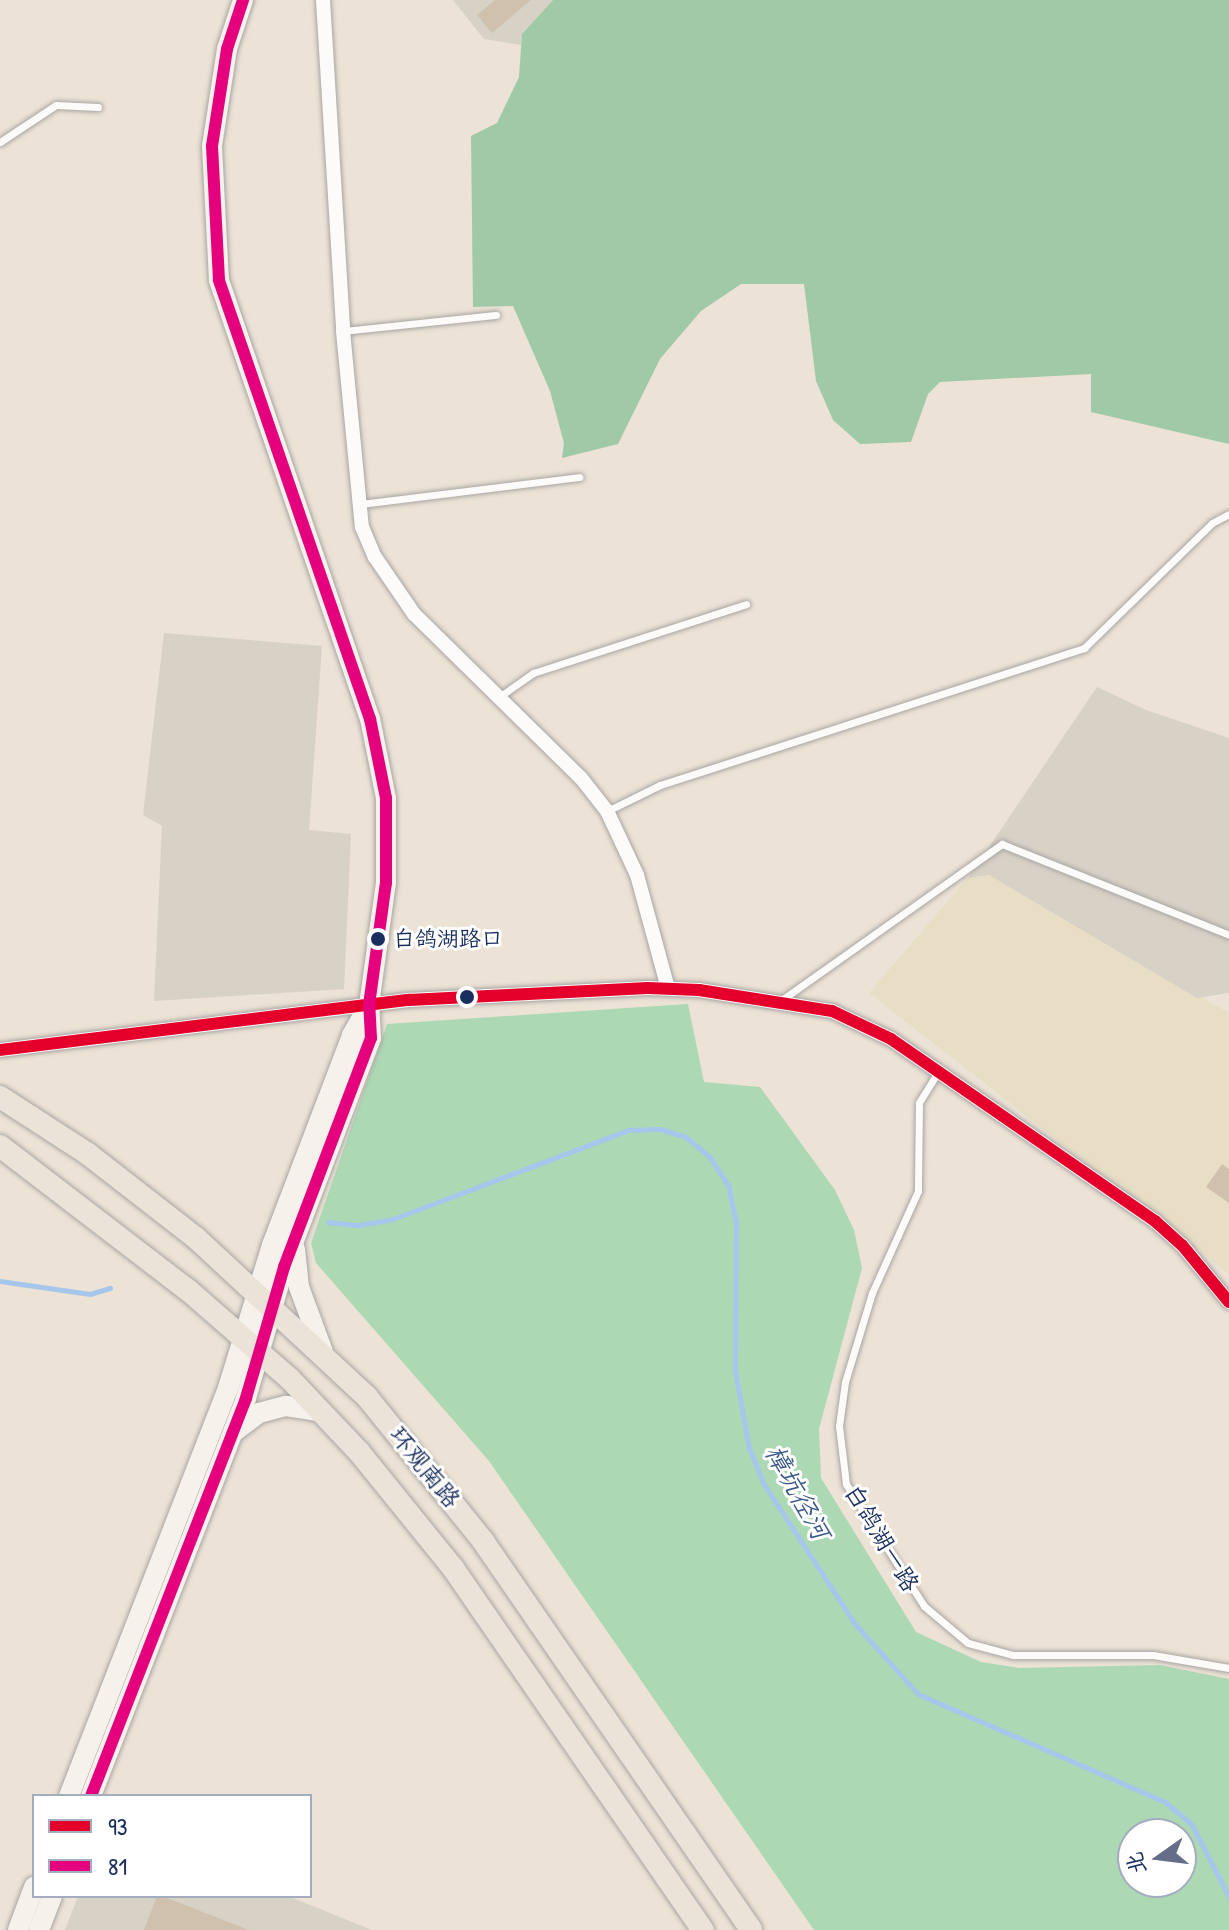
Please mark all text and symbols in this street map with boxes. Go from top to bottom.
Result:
place label: 白鸽湖路口 [393,926,503,952]
marker: 白鸽湖路口 [370,931,386,947]
unlabelled marker [459,989,475,1005]
street label: 环观南路 [384,1421,466,1513]
water label: 樟坑径河 [759,1439,837,1545]
street label: 白鸽湖一路 [839,1479,925,1597]
legend [32,1794,312,1898]
text: 93 [108,1810,128,1842]
north arrow [1117,1818,1197,1898]
text: 北 [1118,1849,1153,1878]
text: 81 [108,1850,127,1882]

